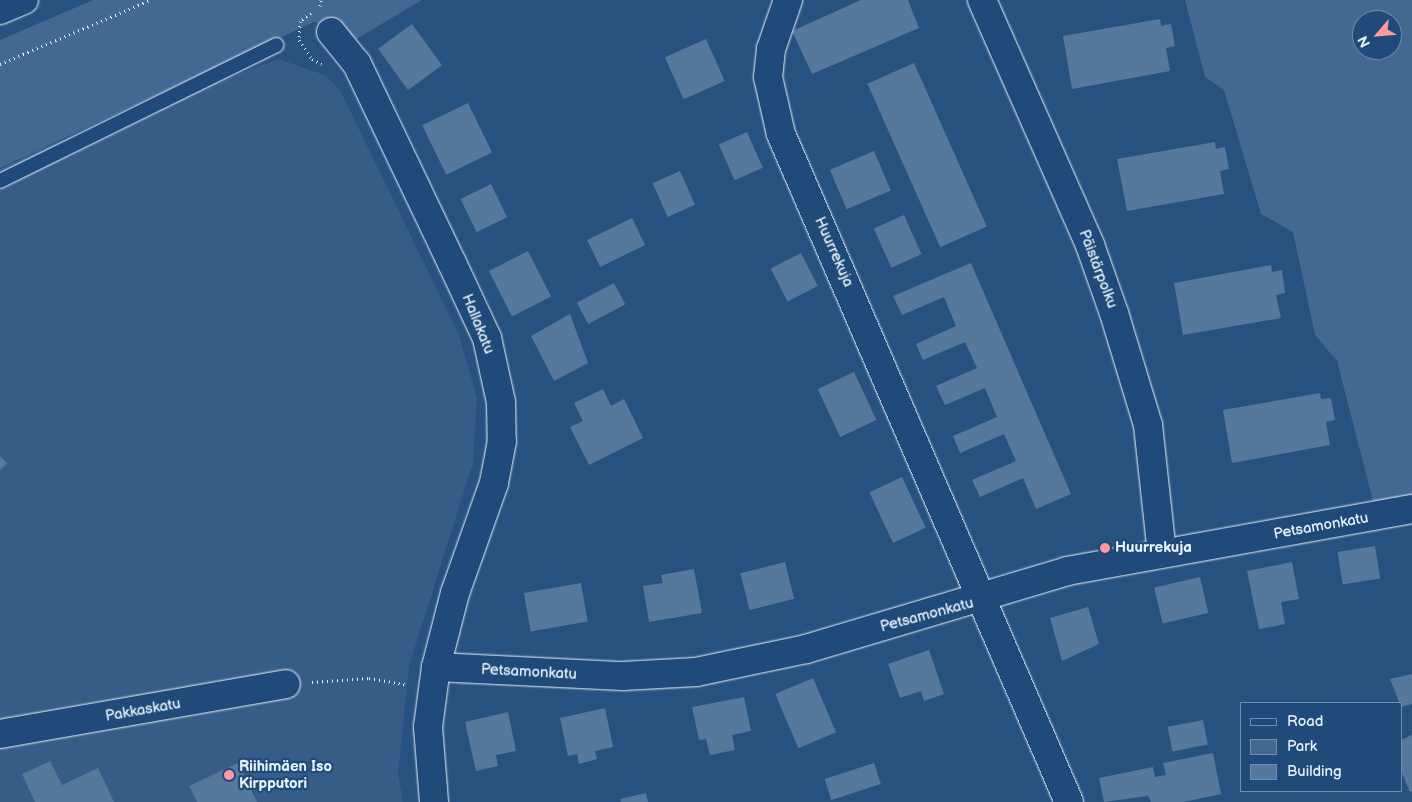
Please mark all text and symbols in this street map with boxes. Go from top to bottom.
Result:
north arrow [1352,10,1402,60]
text: N [1354,33,1374,50]
street label: Huurrekuja [811,214,857,290]
street label: Päistärpolku [1075,227,1121,311]
street label: Hallakatu [458,291,498,357]
street label: Petsamonkatu [1272,509,1370,543]
place label: Huurrekuja [1115,539,1192,557]
marker: Huurrekuja [1099,542,1111,554]
street label: Petsamonkatu [878,594,976,636]
street label: Petsamonkatu [481,661,577,683]
street label: Pakkaskatu [104,695,182,725]
legend [1240,702,1402,792]
text: Road [1287,712,1323,731]
text: Park [1287,737,1317,756]
place label: Riihimäen Iso Kirpputori [239,757,332,792]
text: Building [1287,762,1342,781]
marker: Riihimäen Iso Kirpputori [223,769,235,781]

